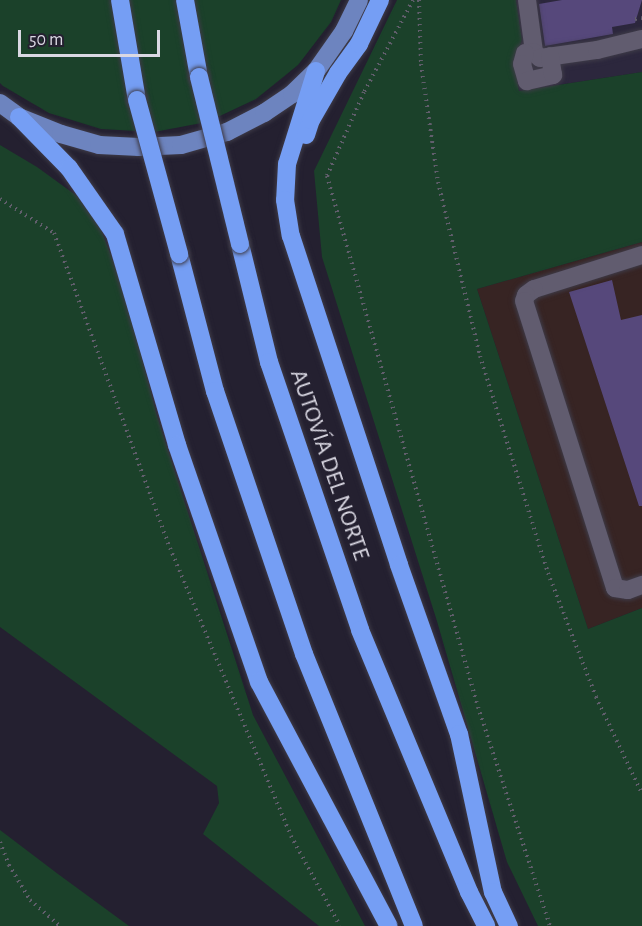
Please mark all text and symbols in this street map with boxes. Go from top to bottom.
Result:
scale bar [21,18,164,56]
text: 50 m [29,31,63,49]
street label: AUTOVÍA DEL NORTE [283,366,375,564]

